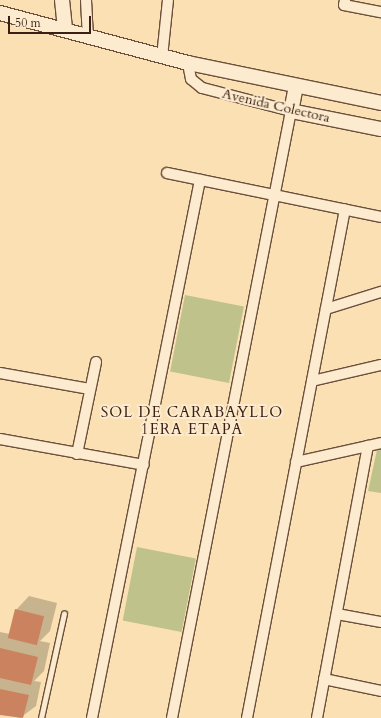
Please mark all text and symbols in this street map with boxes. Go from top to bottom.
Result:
scale bar [10,8,93,34]
text: 50 m [15,15,41,31]
street label: Avenida Colectora [220,85,332,127]
district label: SOL DE CARABAYLLO 1ERA ETAPA [101,403,283,438]

